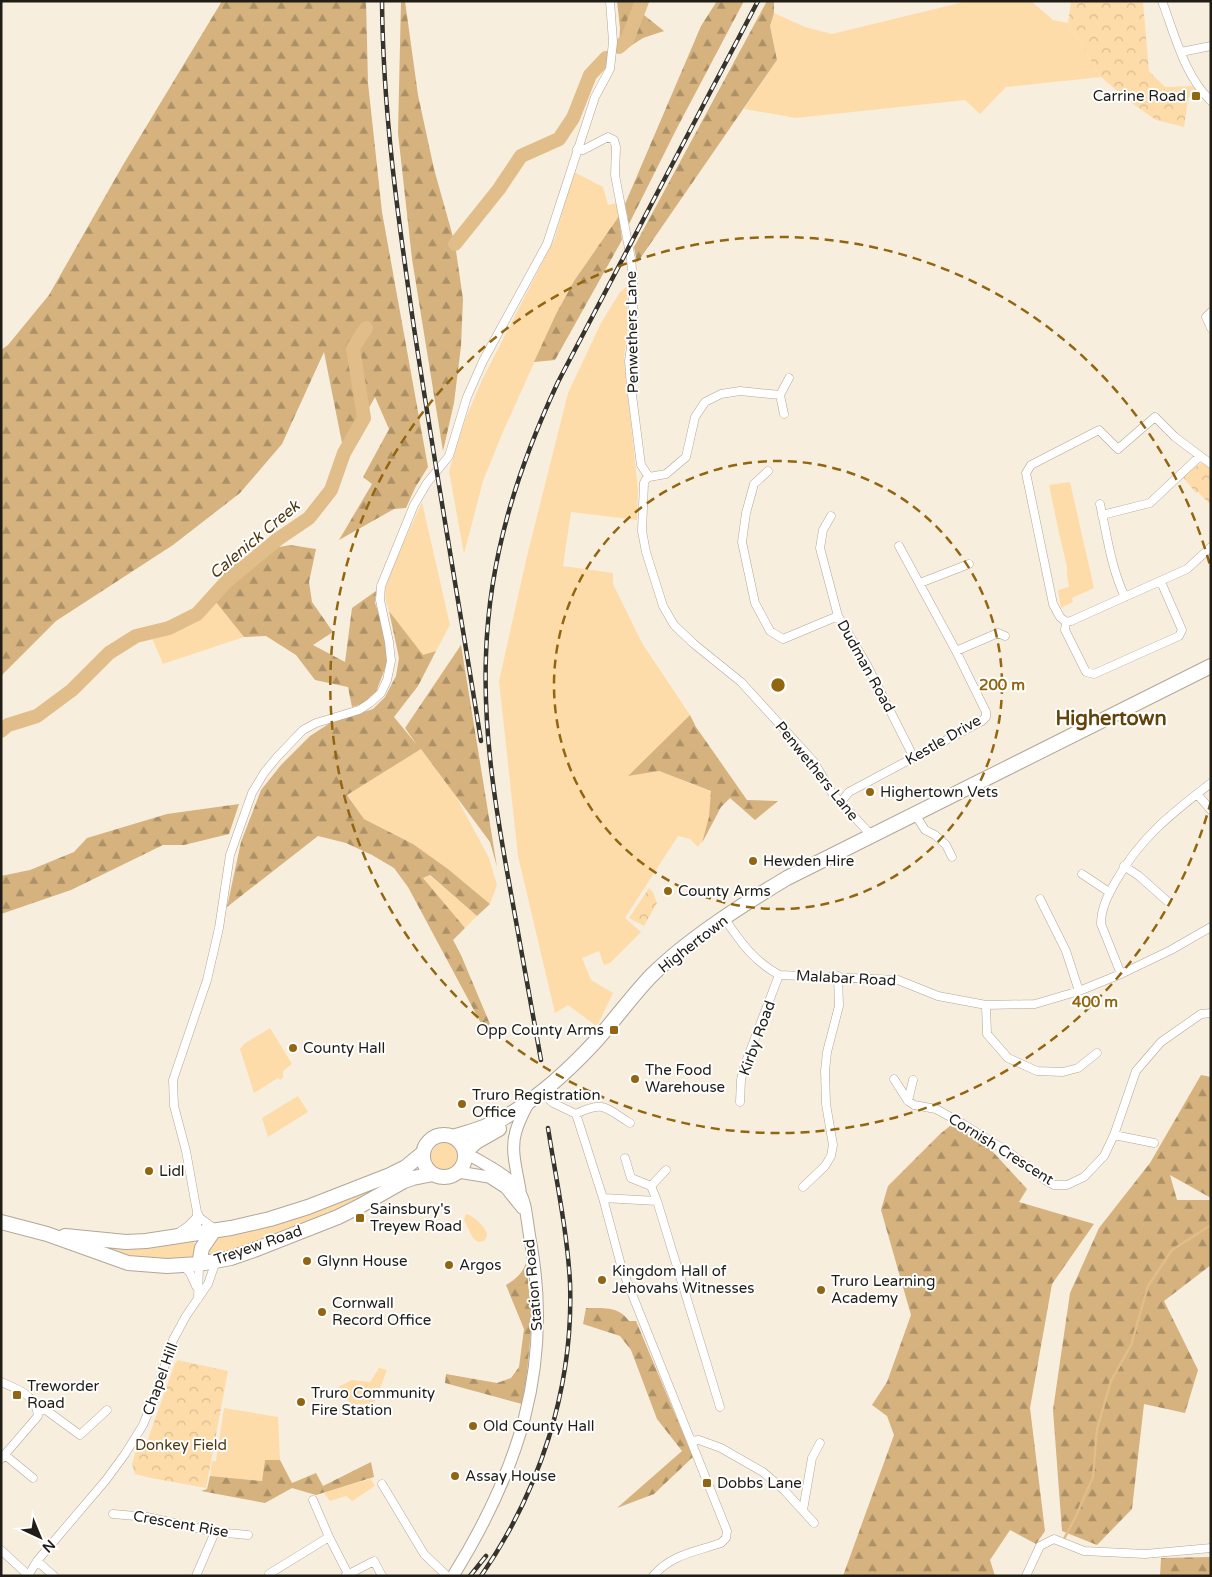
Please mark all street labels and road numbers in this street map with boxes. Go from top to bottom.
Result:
street label: Penwethers Lane [622,271,642,393]
street label: Dudman Road [833,617,899,715]
street label: Kestle Drive [902,711,984,769]
street label: Penwethers Lane [771,718,863,824]
street label: Highertown [655,911,731,977]
street label: Malabar Road [795,966,897,990]
street label: Kirby Road [735,998,779,1078]
street label: Cornish Crescent [945,1109,1057,1189]
street label: Treyew Road [212,1222,304,1268]
street label: Station Road [520,1238,546,1332]
street label: Chapel Hill [139,1340,181,1418]
street label: Crescent Rise [132,1507,230,1541]

